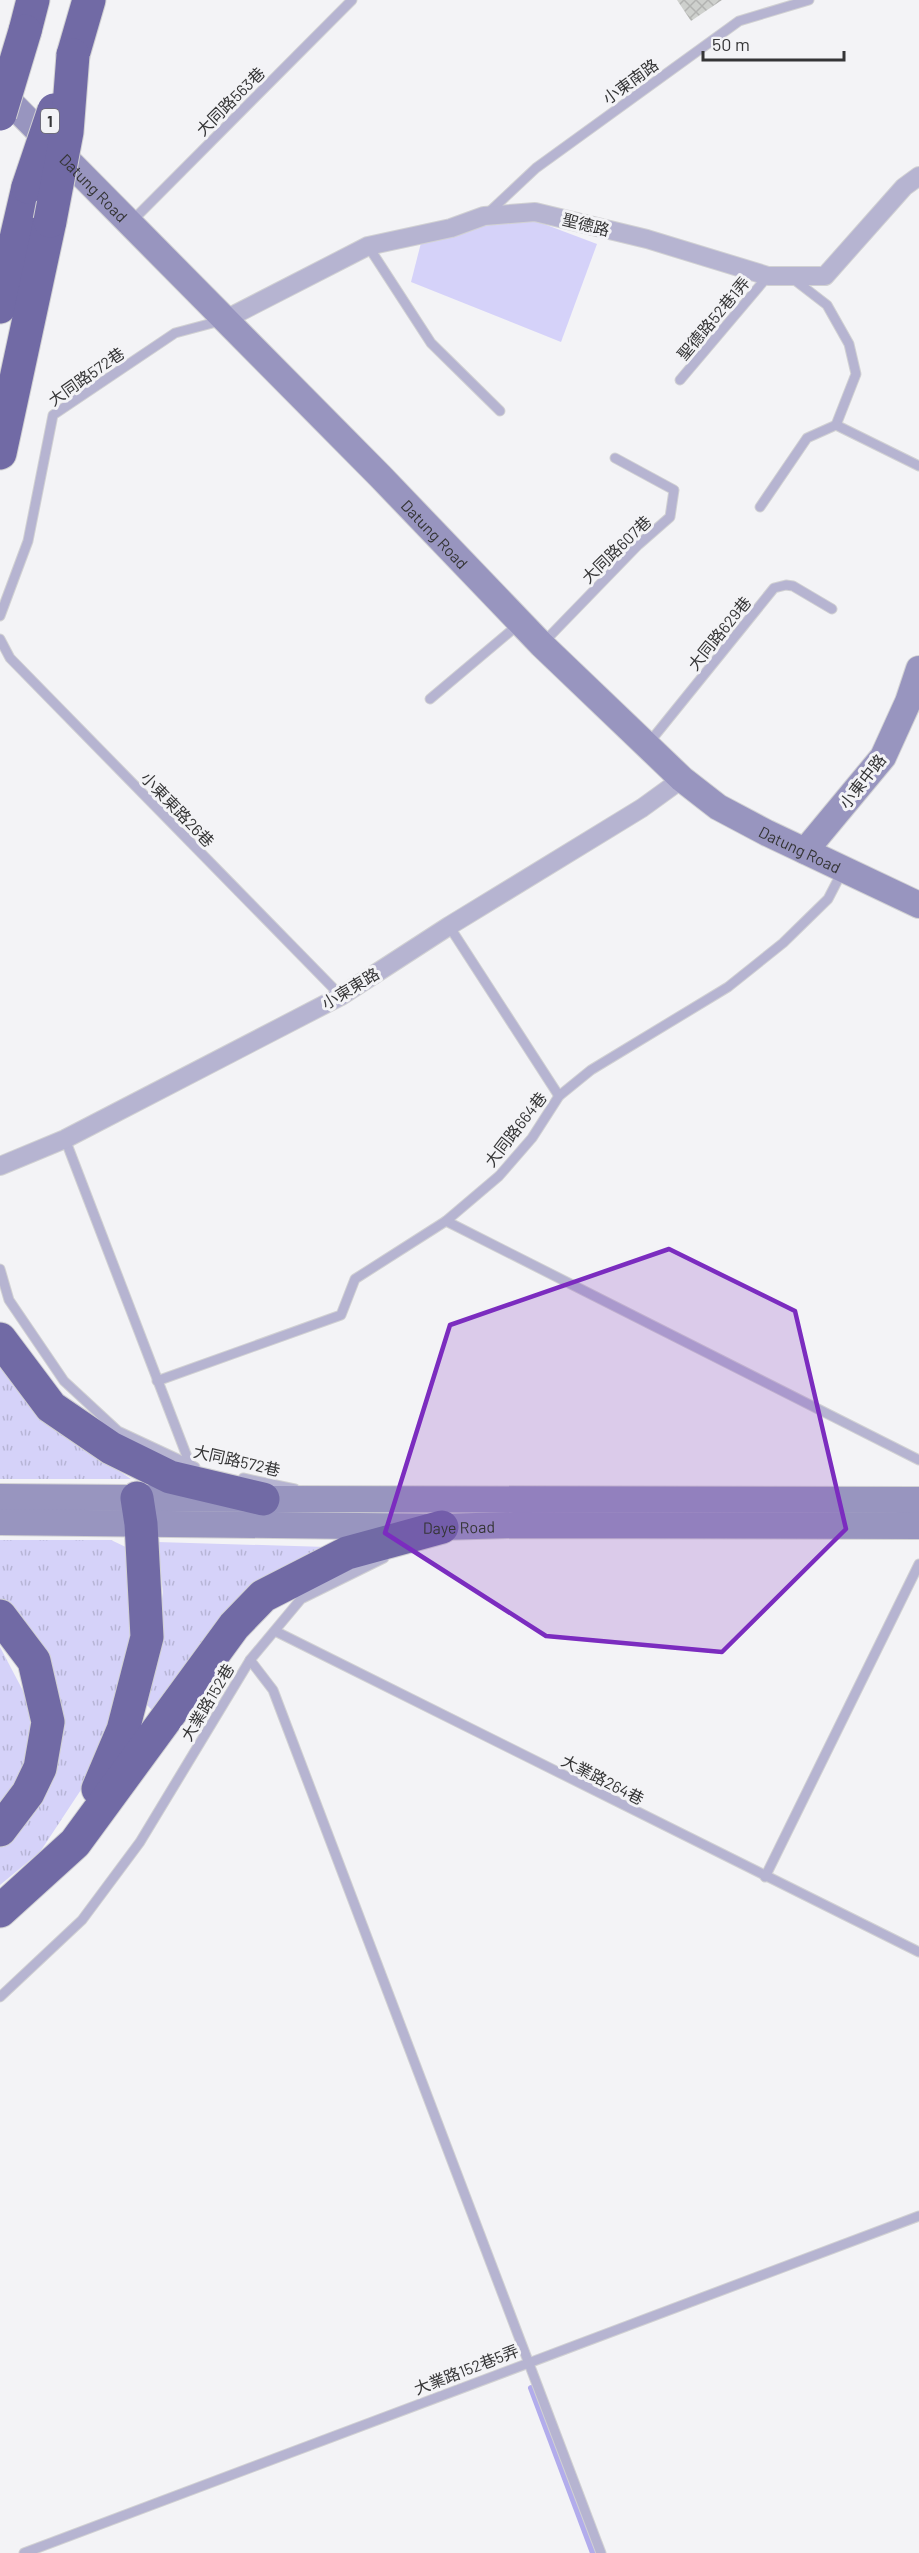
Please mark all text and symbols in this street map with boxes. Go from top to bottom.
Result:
scale bar [703,24,844,62]
text: 50 m [712,33,750,55]
street label: 小東南路 [599,55,661,107]
street label: 大同路563巷 [192,63,268,139]
road number: 1 [41,109,59,133]
street label: Datung Road [57,149,132,225]
street label: 聖德路 [560,209,612,239]
street label: 聖德路52巷1弄 [673,273,753,363]
street label: 大同路572巷 [44,343,128,409]
street label: Datung Road [398,495,473,572]
street label: 大同路607巷 [577,511,655,587]
street label: 大同路629巷 [684,592,754,674]
street label: 小東中路 [835,750,889,812]
street label: 小東東路26巷 [138,768,218,850]
street label: Datung Road [756,821,844,876]
street label: 小東東路 [318,963,382,1013]
street label: 大同路664巷 [480,1088,550,1170]
street label: 大同路572巷 [192,1441,282,1479]
street label: Daye Road [423,1516,495,1537]
street label: 大業路152巷 [177,1660,237,1744]
street label: 大業路264巷 [559,1750,647,1808]
street label: 大業路152巷5弄 [411,2340,521,2398]

